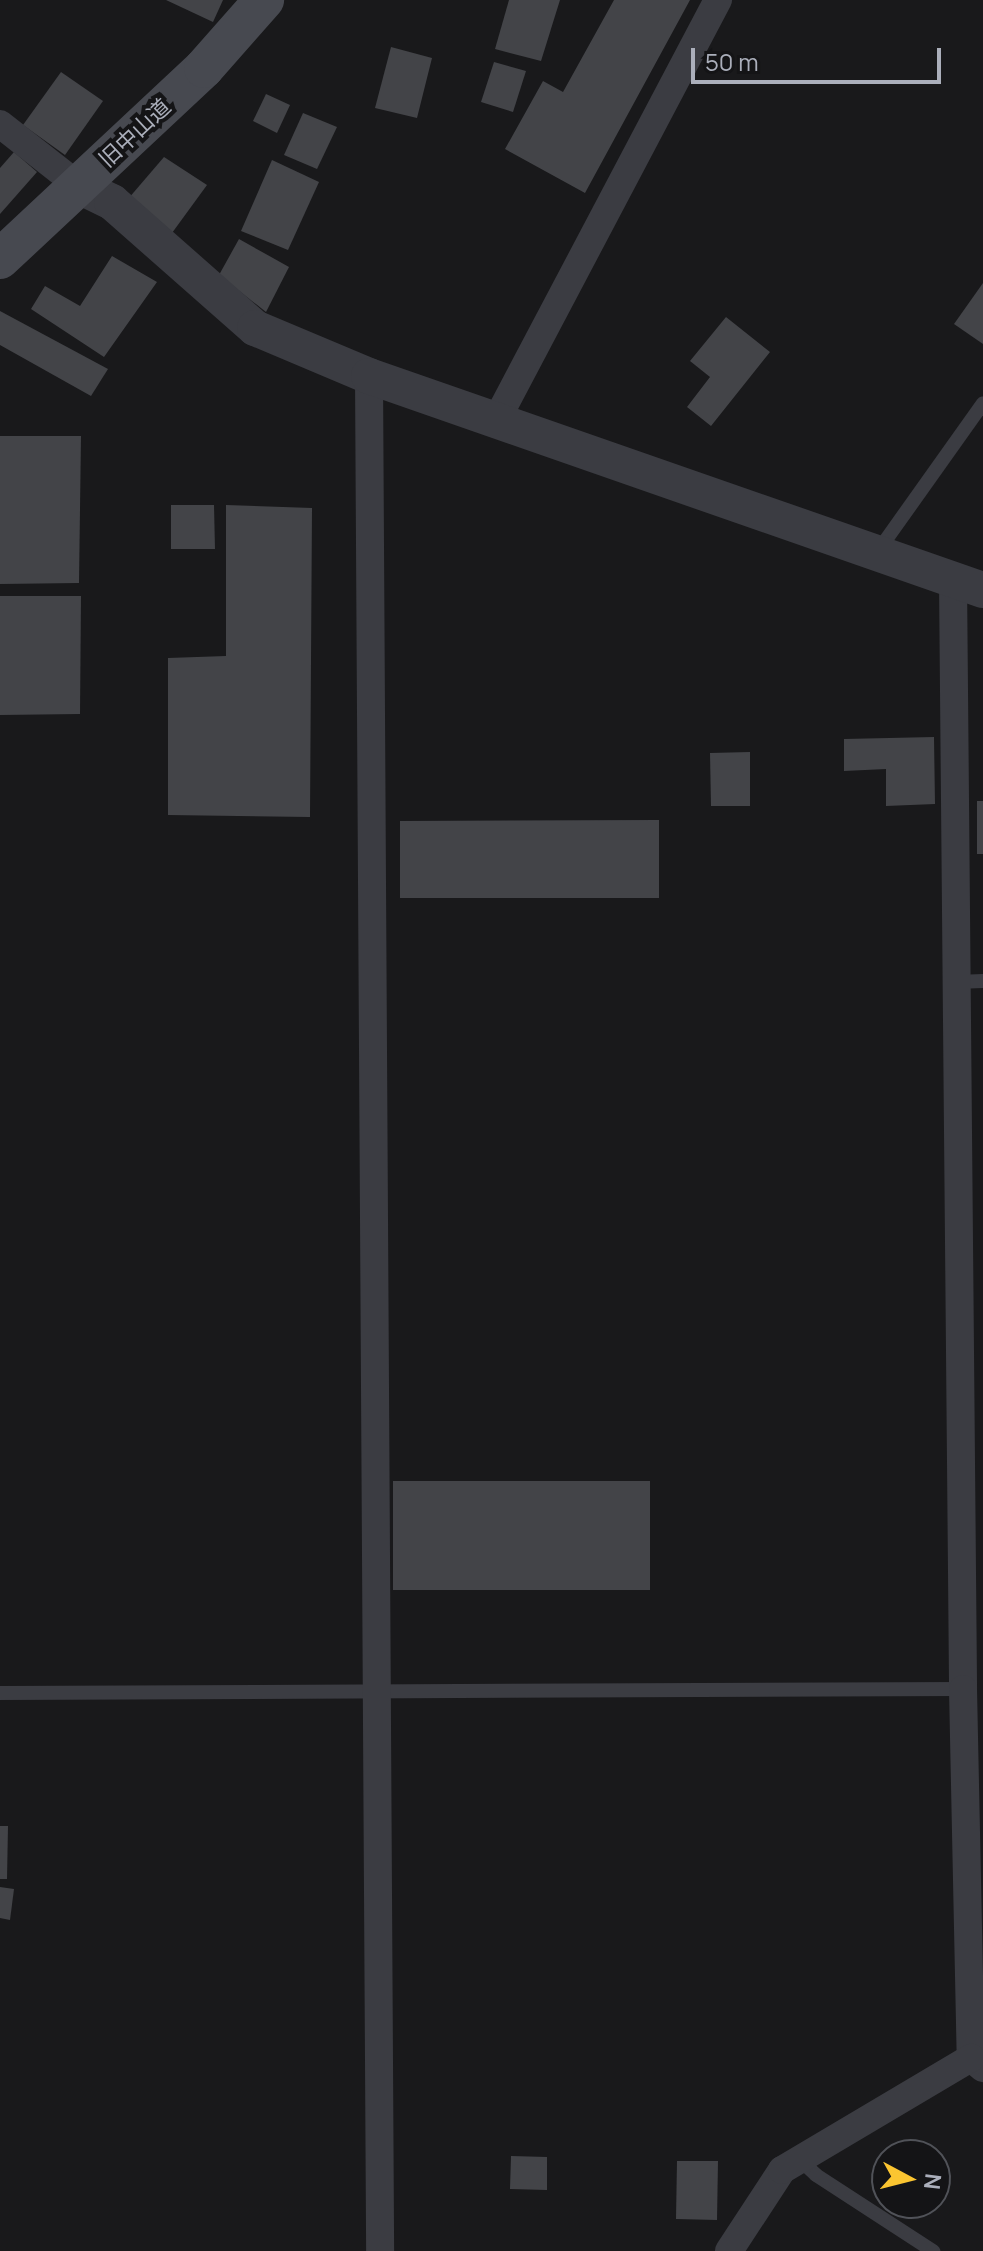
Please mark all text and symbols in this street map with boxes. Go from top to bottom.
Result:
scale bar [695,32,945,82]
text: 50 m [705,45,759,78]
street label: 旧中山道 [94,93,176,173]
north arrow [871,2139,951,2219]
text: N [917,2172,949,2191]

